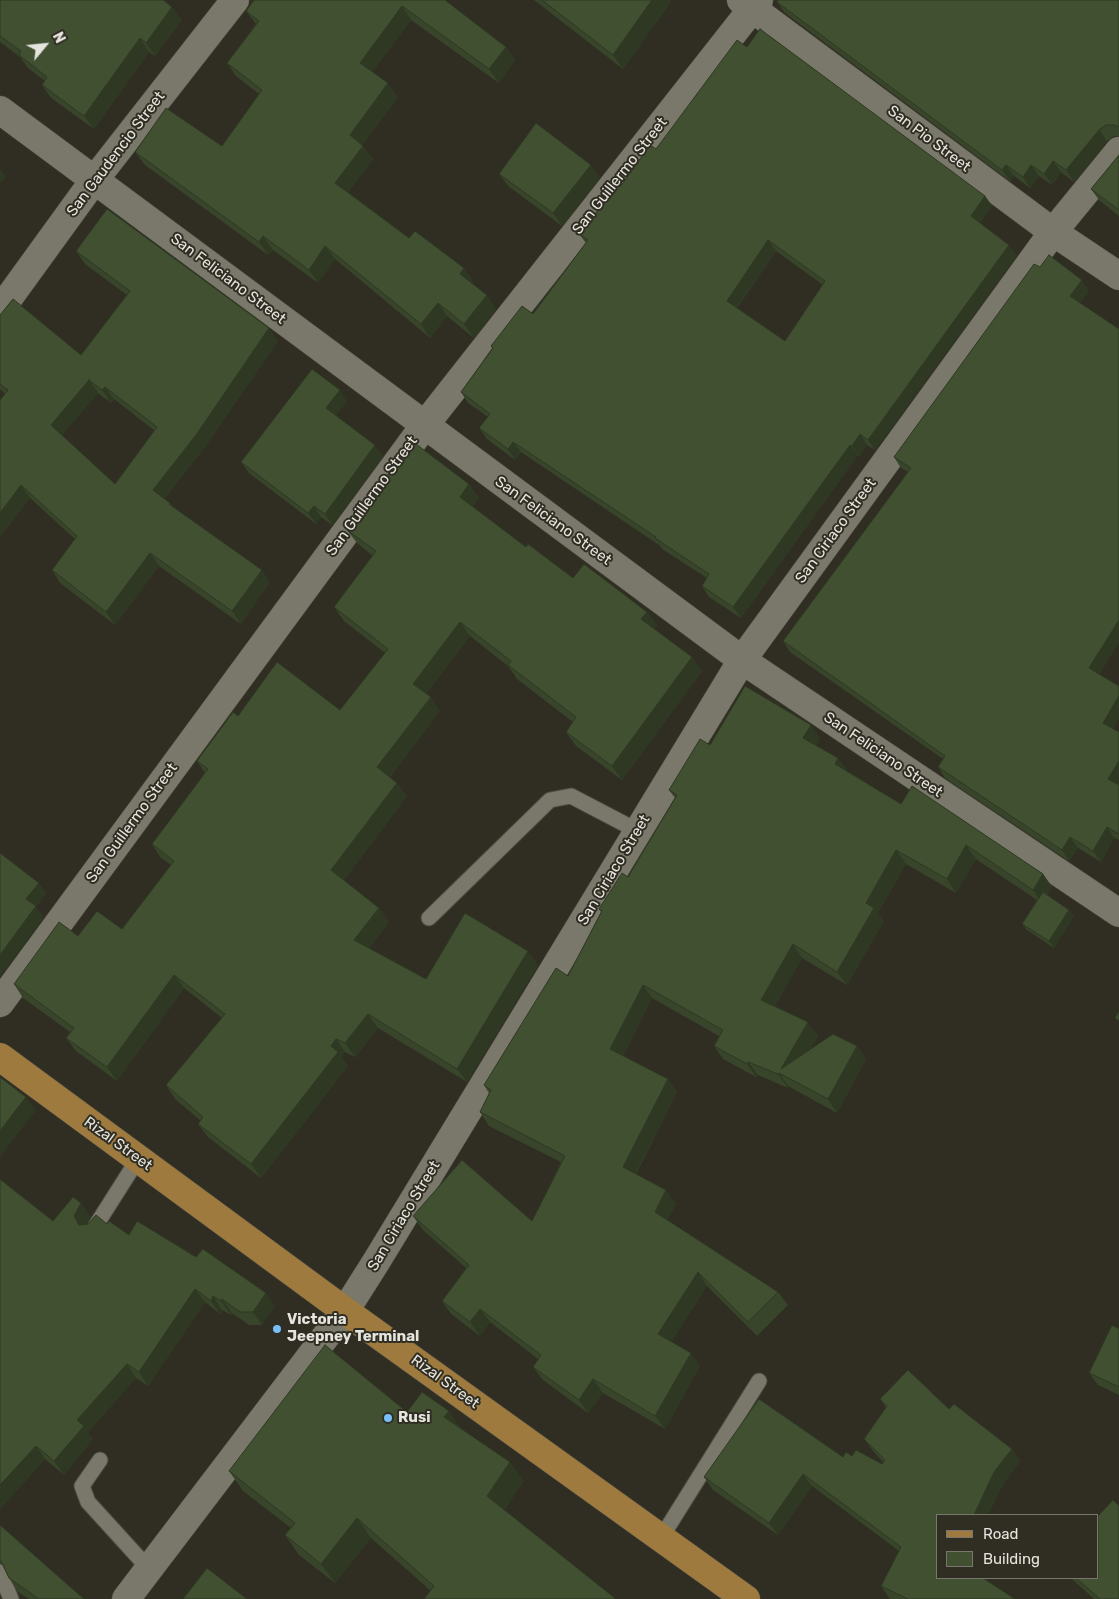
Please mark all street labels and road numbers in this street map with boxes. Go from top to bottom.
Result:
street label: San Gaudencio Street [63,88,169,220]
street label: San Pio Street [884,102,974,176]
street label: San Guillermo Street [569,114,671,238]
street label: San Feliciano Street [167,230,289,328]
street label: San Guillermo Street [323,433,421,559]
street label: San Feliciano Street [491,473,615,569]
street label: San Ciriaco Street [792,475,880,587]
street label: San Feliciano Street [820,709,946,801]
street label: San Guillermo Street [83,760,181,886]
street label: San Ciriaco Street [574,812,654,928]
street label: Rizal Street [80,1113,156,1175]
street label: San Ciriaco Street [364,1158,444,1274]
street label: Rizal Street [407,1351,483,1413]

